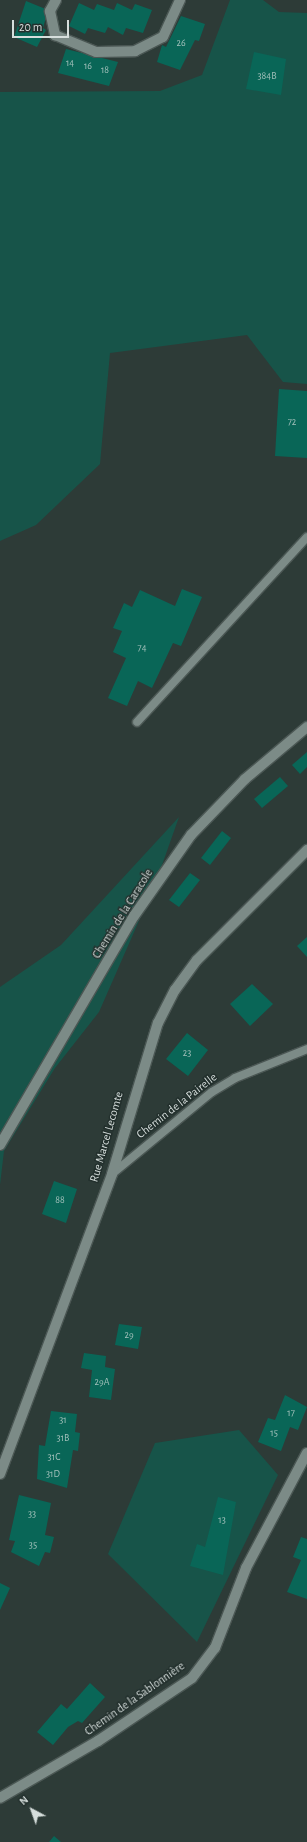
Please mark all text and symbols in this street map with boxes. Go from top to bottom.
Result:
scale bar [14,12,71,38]
text: 20 m [19,21,42,33]
house number: 26 [176,38,186,50]
house number: 14 [66,58,74,70]
house number: 16 [84,61,92,73]
house number: 18 [101,65,109,77]
house number: 384B [257,71,277,83]
house number: 72 [288,417,296,429]
house number: 74 [138,643,146,655]
street label: Chemin de la Caracole [90,867,156,961]
house number: 23 [183,1048,191,1060]
street label: Chemin de la Pairelle [134,1070,220,1142]
street label: Rue Marcel Lecomte [87,1090,127,1184]
house number: 88 [55,1195,65,1207]
house number: 29 [124,1330,134,1342]
house number: 29A [94,1377,110,1389]
house number: 17 [287,1408,295,1420]
house number: 31 [59,1415,67,1427]
house number: 15 [270,1428,278,1440]
house number: 31B [57,1433,69,1445]
house number: 31C [48,1452,60,1464]
house number: 31D [46,1469,60,1481]
house number: 33 [28,1509,36,1521]
house number: 13 [218,1515,226,1527]
house number: 35 [29,1540,37,1552]
street label: Chemin de la Sablonnière [82,1659,188,1739]
north arrow [12,1790,52,1830]
text: N [17,1794,30,1807]

